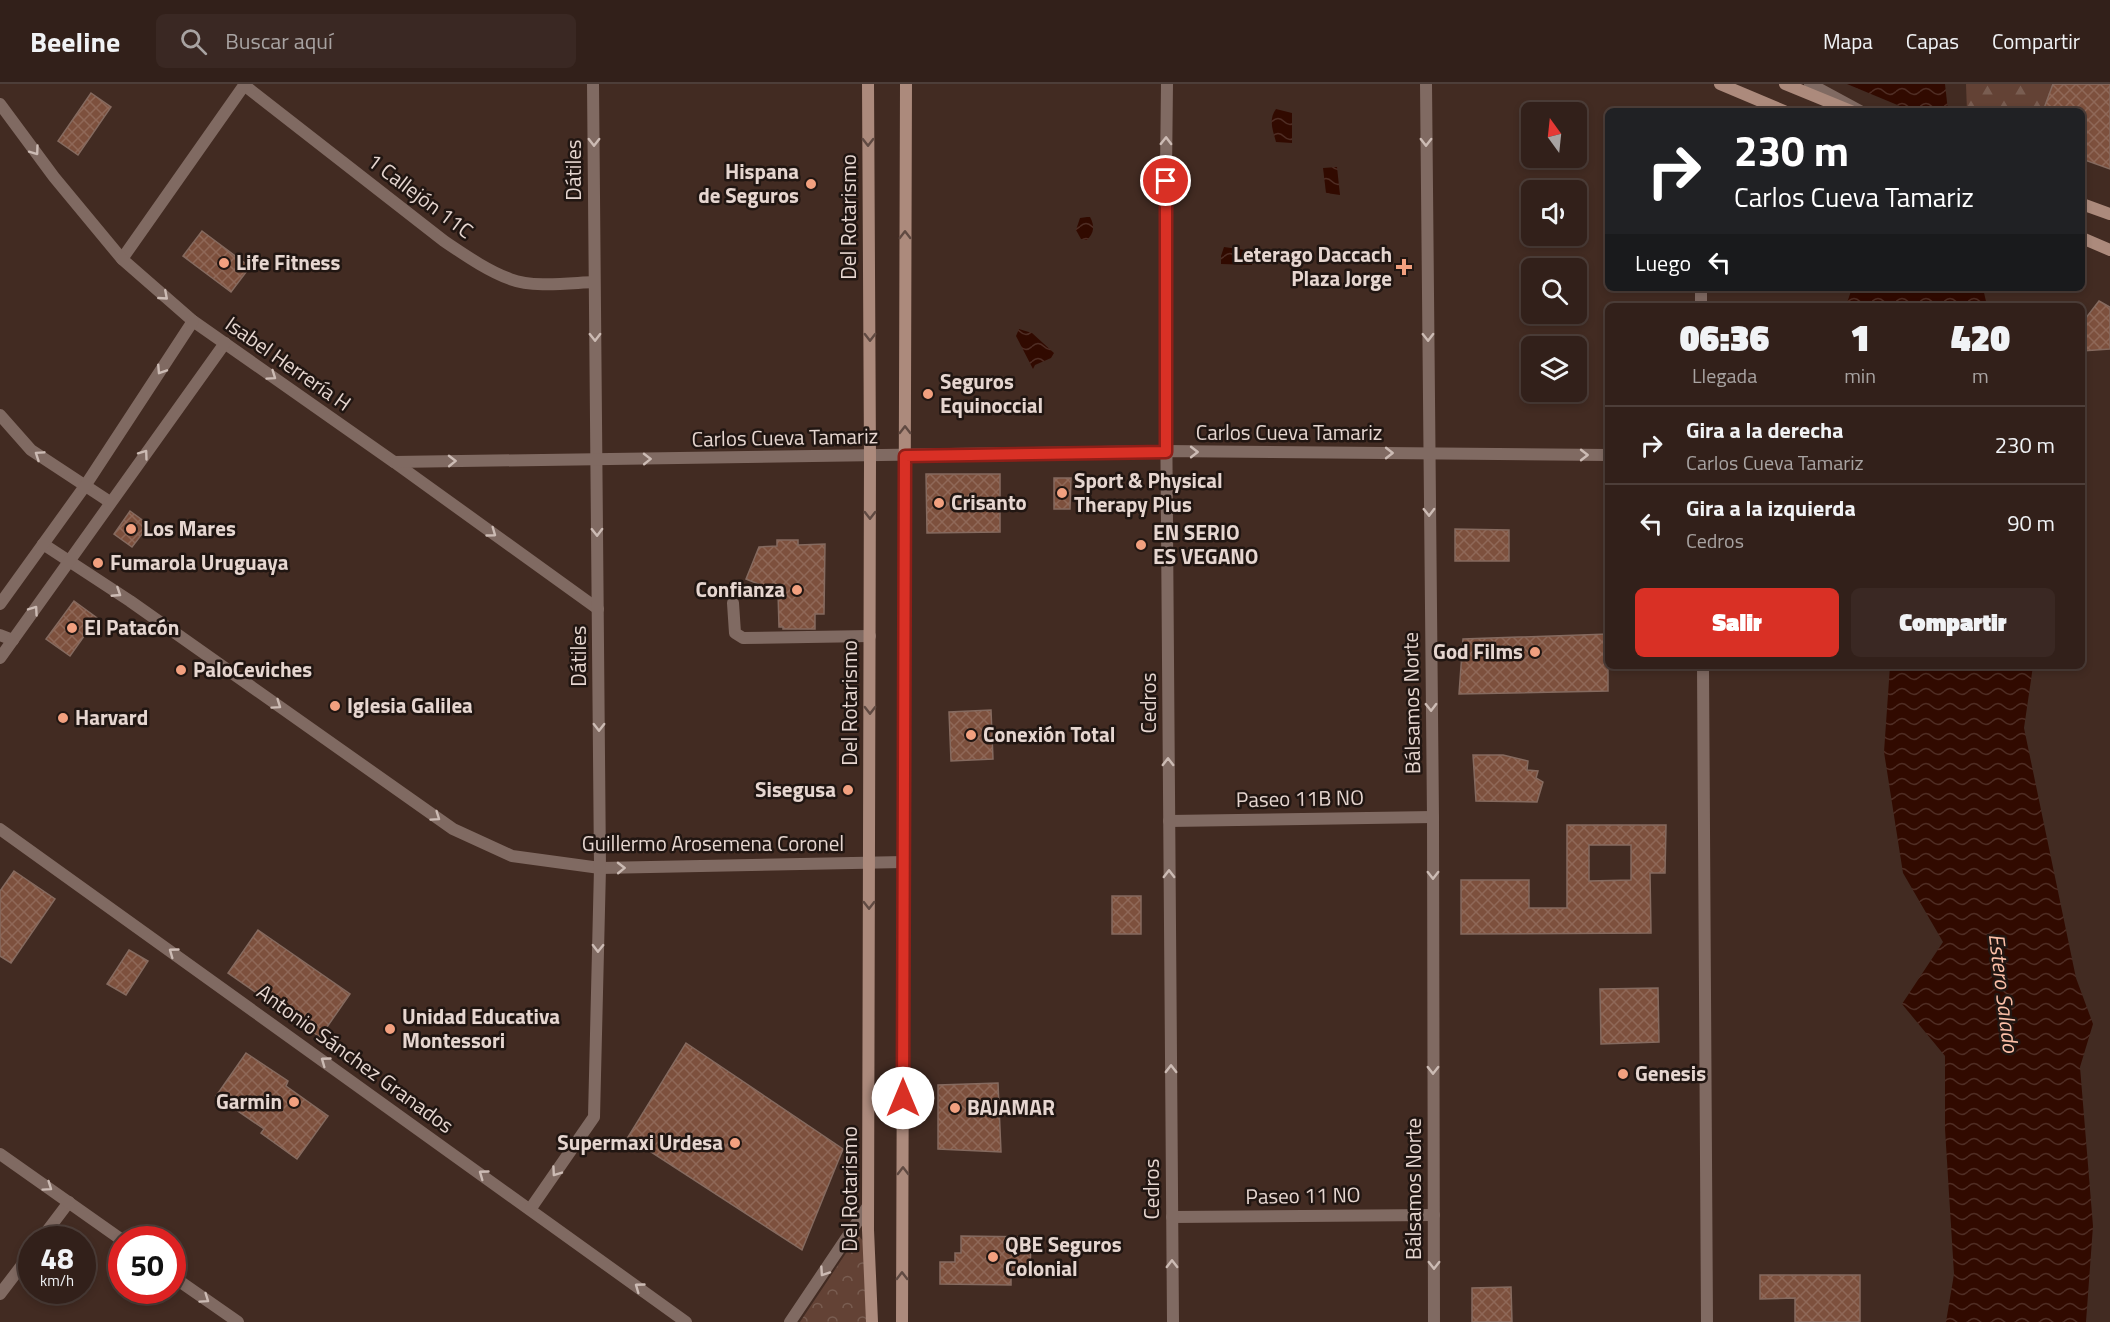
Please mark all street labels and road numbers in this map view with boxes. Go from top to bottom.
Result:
street label: Dátiles [557,139,589,201]
street label: 1 Callejón 11C [361,145,480,246]
street label: Del Rotarismo [832,154,864,280]
street label: Isabel Herrería H [219,308,358,419]
street label: Carlos Cueva Tamariz [1196,416,1382,448]
street label: Carlos Cueva Tamariz [691,419,879,455]
street label: Dátiles [562,625,594,687]
street label: Bálsamos Norte [1394,632,1428,774]
street label: Del Rotarismo [833,640,865,766]
street label: Cedros [1132,673,1164,733]
street label: Paseo 11B NO [1236,781,1364,815]
street label: Guillermo Arosemena Coronel [582,827,844,859]
street label: Antonio Sánchez Granados [250,976,461,1141]
street label: Bálsamos Norte [1397,1118,1429,1260]
street label: Del Rotarismo [833,1126,865,1252]
street label: Cedros [1135,1159,1167,1219]
street label: Paseo 11 NO [1245,1178,1361,1212]

